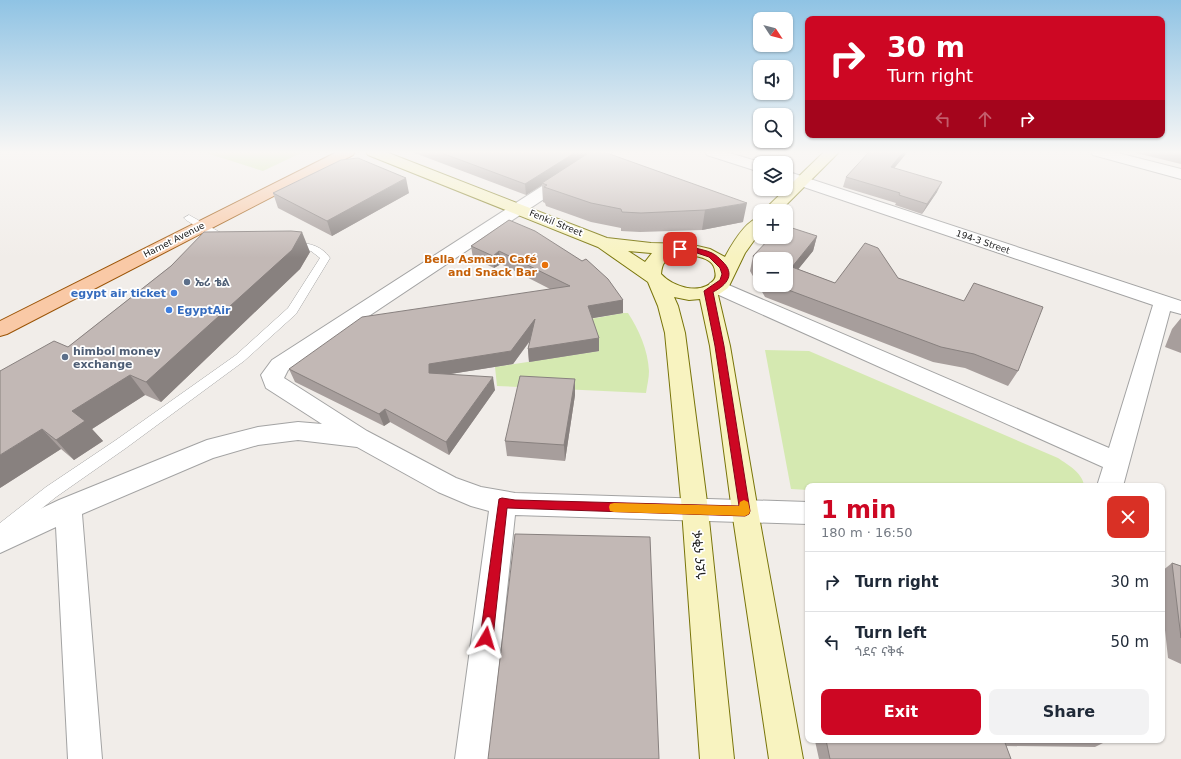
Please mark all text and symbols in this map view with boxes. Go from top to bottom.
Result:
north arrow [753,12,793,52]
map controls [753,12,793,292]
text: 30 m [887,31,965,64]
icon: right [821,32,873,84]
button: sound [753,60,793,100]
text: Turn right [887,65,973,86]
button: search [753,108,793,148]
icon: left [932,108,954,130]
icon: ahead [974,108,996,130]
icon: right [1016,108,1038,130]
button: layers [753,156,793,196]
button: + [753,204,793,244]
street label: Fenkil Street [528,208,584,238]
street label: Harnet Avenue [142,220,206,260]
street label: 194-3 Street [955,228,1012,256]
pin [663,232,697,266]
icon: arrive [669,238,691,260]
button: − [753,252,793,292]
place label: Bella Asmara Café and Snack Bar [424,253,538,279]
marker: Bella Asmara Café and Snack Bar [540,260,550,270]
place label: ኤሪ ቴል [195,276,230,289]
marker: ኤሪ ቴል [182,277,192,287]
place label: egypt air ticket [71,287,166,300]
marker: egypt air ticket [169,288,179,298]
place label: EgyptAir [177,304,231,317]
marker: EgyptAir [164,305,174,315]
place label: himbol money exchange [73,345,161,371]
marker: himbol money exchange [60,352,70,362]
text: 1 min [821,496,896,524]
button: close [1107,496,1149,538]
text: 180 m · 16:50 [821,525,912,540]
street label: ጎደና ናቅፋ [690,530,709,580]
icon: right [821,571,843,593]
text: Turn right [855,573,939,591]
text: 30 m [1111,573,1149,591]
position arrow [465,617,507,659]
text: Turn left [855,624,927,642]
icon: left [821,631,843,653]
text: 50 m [1111,633,1149,651]
text: ጎደና ናቅፋ [855,644,904,659]
button: Exit [821,689,981,735]
button: Share [989,689,1149,735]

